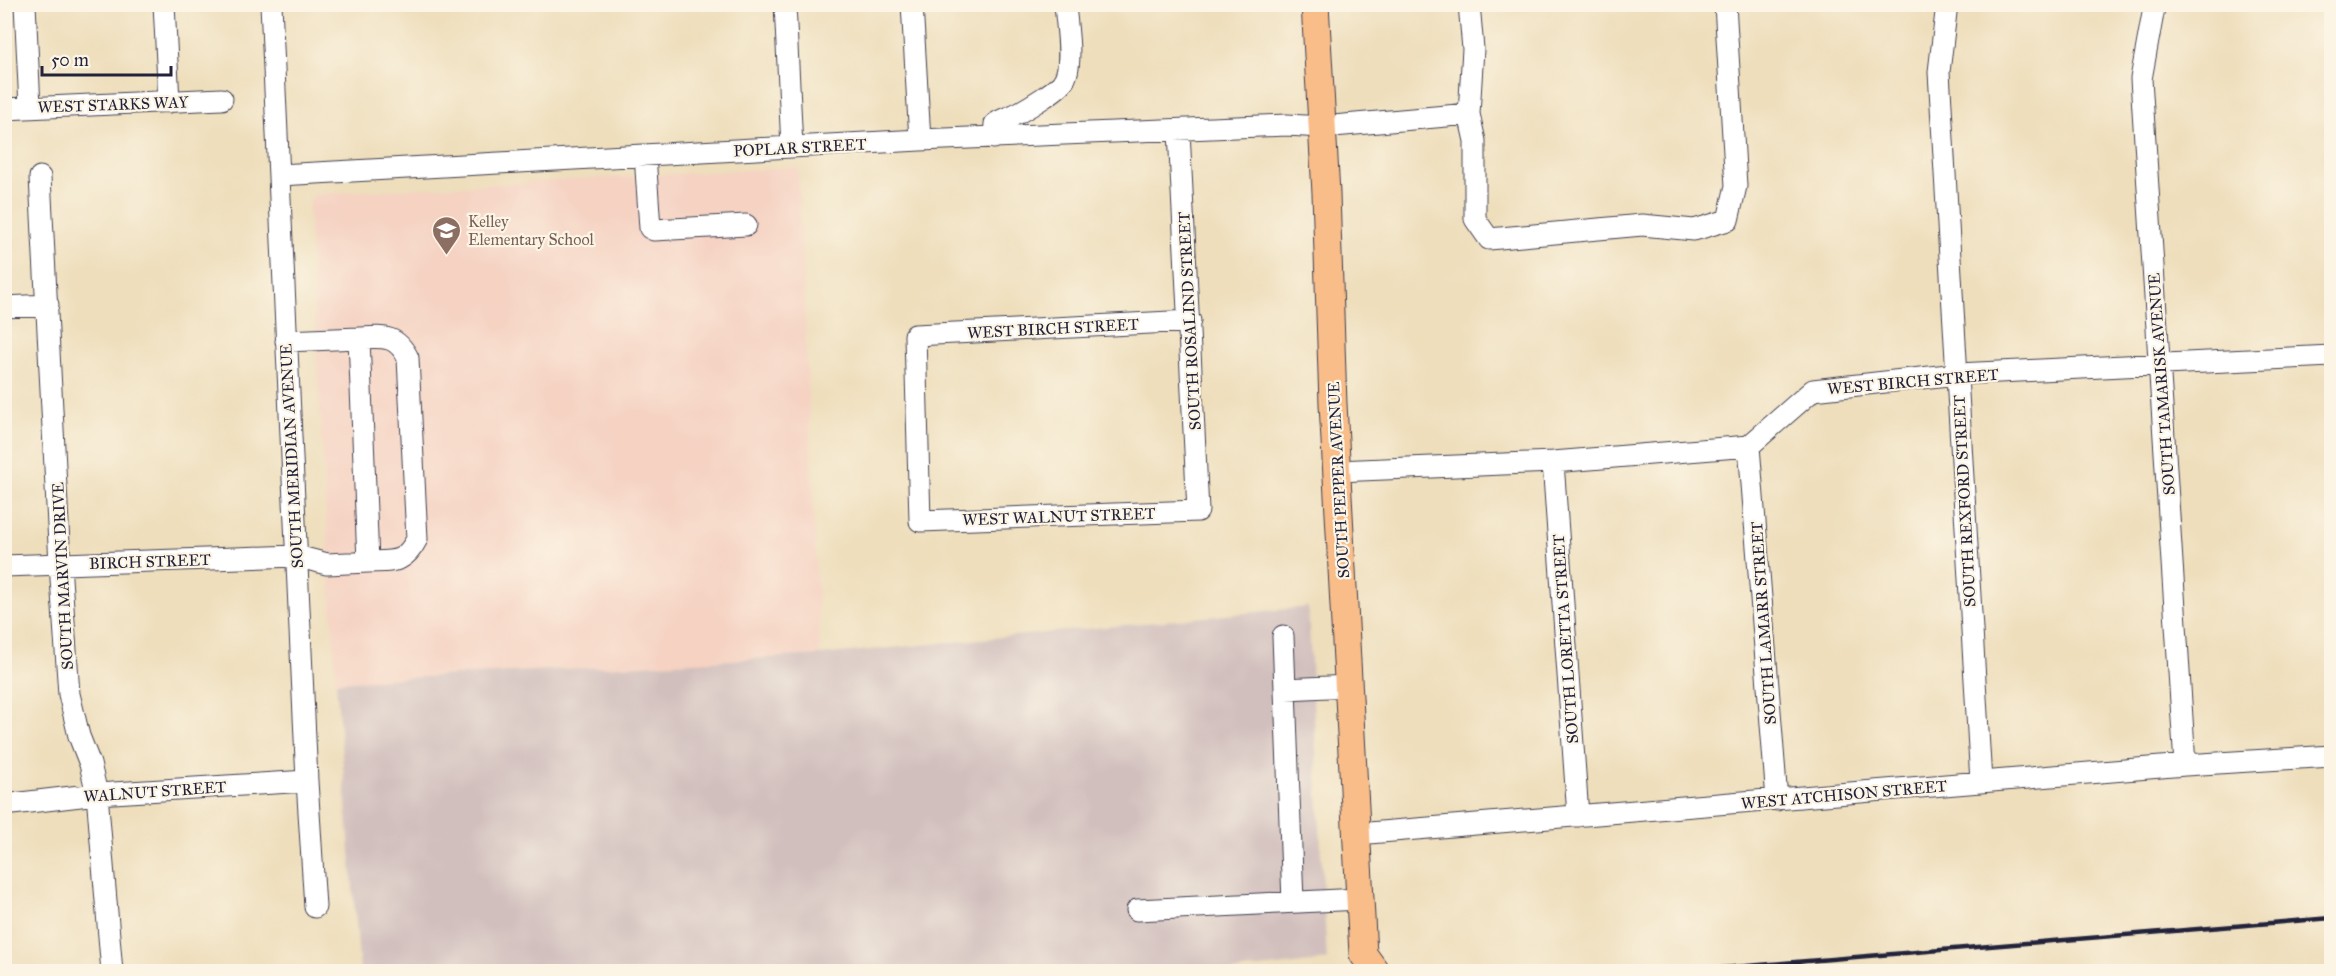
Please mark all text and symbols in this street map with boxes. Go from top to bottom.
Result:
scale bar [42,39,171,77]
text: 50 m [51,49,89,71]
street label: WEST STARKS WAY [37,92,190,117]
street label: POPLAR STREET [733,135,867,160]
street label: SOUTH ROSALIND STREET [1174,211,1205,431]
place label: Kelley Elementary School [468,212,594,249]
school or university icon: Kelley Elementary School [431,214,463,256]
street label: SOUTH TAMARISK AVENUE [2144,272,2179,496]
street label: WEST BIRCH STREET [967,315,1139,342]
street label: SOUTH MERIDIAN AVENUE [276,343,307,569]
street label: WEST BIRCH STREET [1827,365,2000,398]
street label: SOUTH PEPPER AVENUE [1324,381,1353,579]
street label: SOUTH REXFORD STREET [1949,394,1980,608]
street label: SOUTH MARVIN DRIVE [48,482,77,670]
street label: WEST WALNUT STREET [962,504,1156,529]
street label: SOUTH LAMARR STREET [1747,521,1780,725]
street label: SOUTH LORETTA STREET [1549,533,1582,744]
street label: BIRCH STREET [89,550,211,573]
street label: WEST ATCHISON STREET [1740,776,1948,813]
street label: WALNUT STREET [83,777,227,806]

